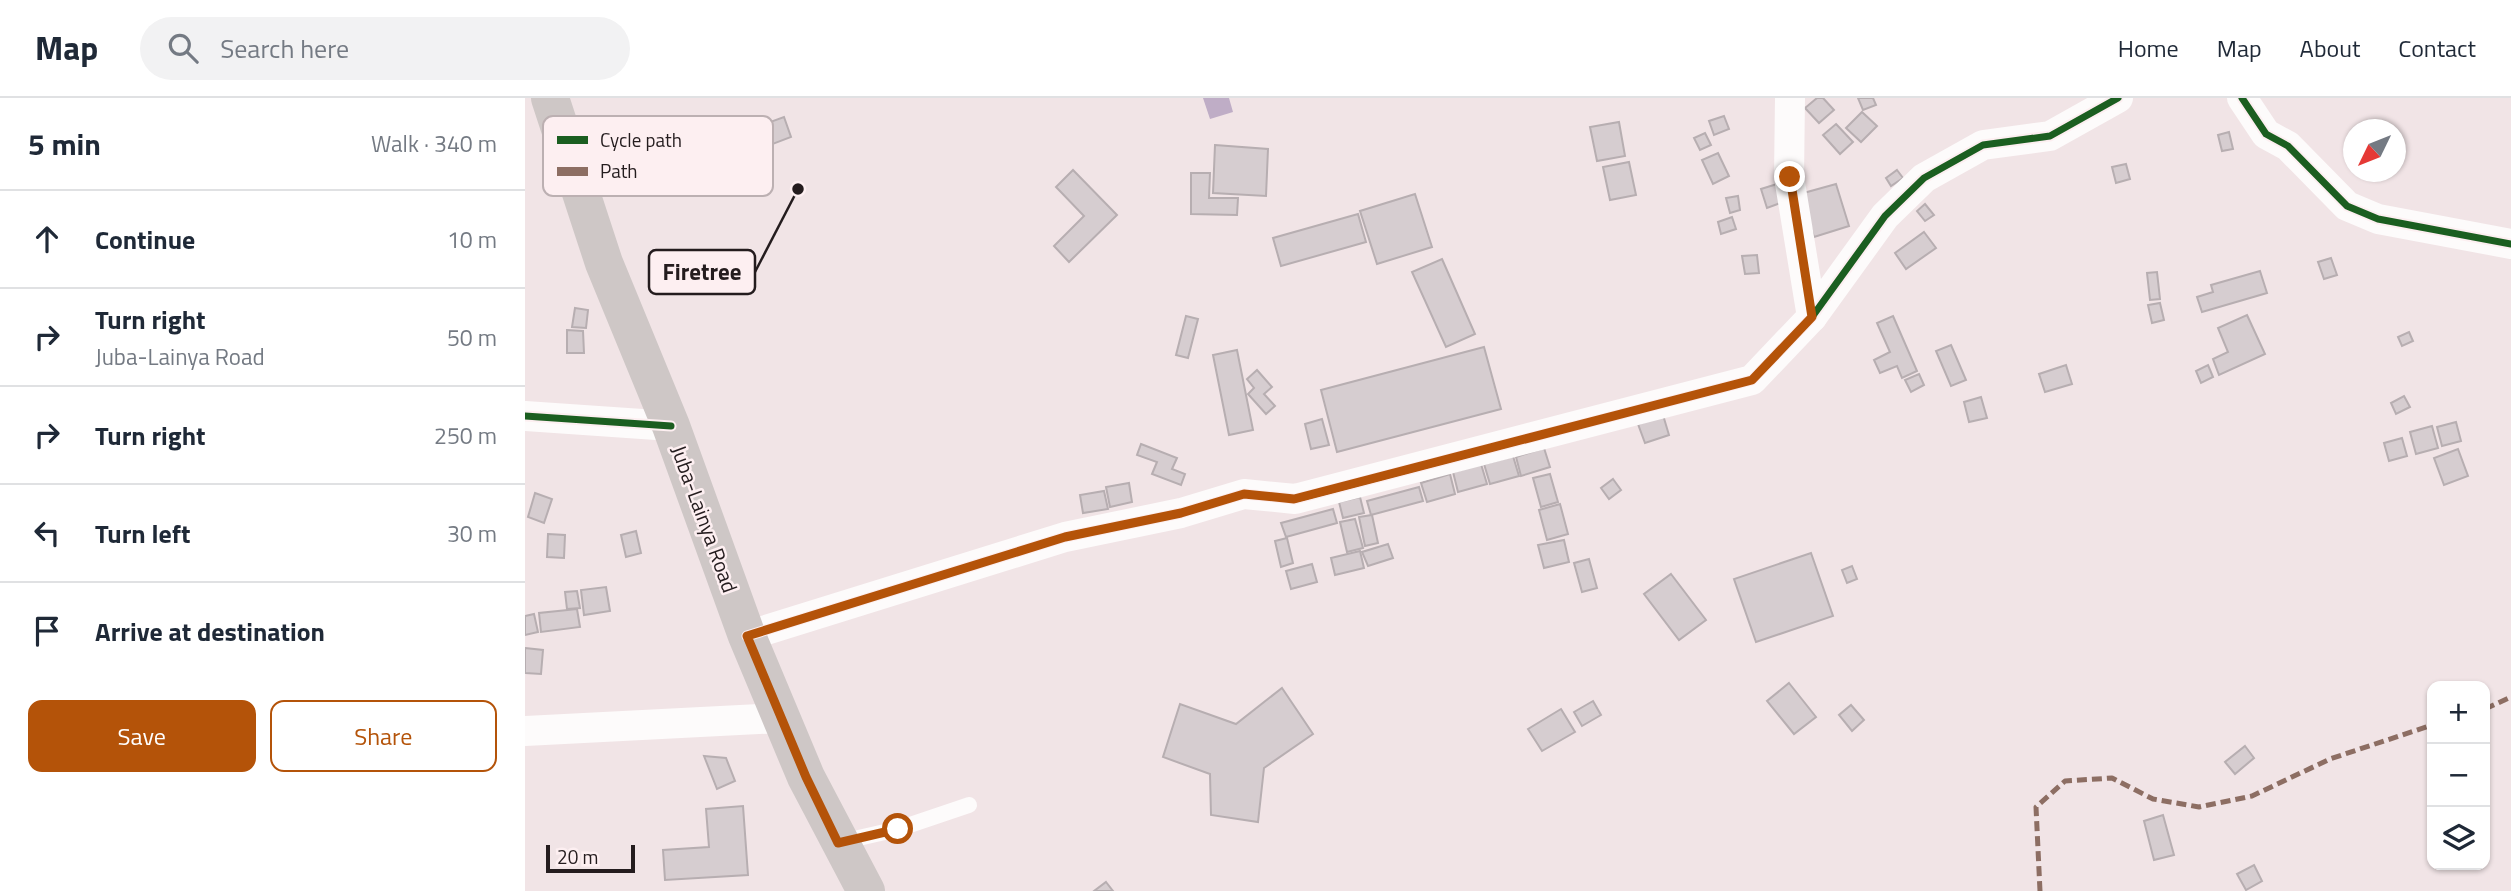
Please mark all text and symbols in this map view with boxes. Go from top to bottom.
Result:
search box [140,17,630,80]
text: Map [35,23,98,73]
icon: search [164,29,202,67]
text: Search here [220,29,349,68]
text: Home [2118,30,2179,66]
text: Map [2217,30,2262,66]
text: About [2300,30,2360,66]
text: Contact [2398,30,2476,66]
legend [543,116,773,196]
north arrow [2343,119,2406,182]
text: 5 min [28,121,101,167]
text: Cycle path [600,125,682,154]
text: Walk · 340 m [371,126,497,161]
text: Path [600,156,638,185]
route end [1774,161,1805,192]
icon: ahead [28,220,66,258]
text: Continue [95,220,195,259]
text: 10 m [447,222,497,257]
callout: Firetree [649,250,755,294]
text: Firetree [663,254,741,289]
text: Turn right [95,300,206,339]
icon: right [28,318,66,356]
text: 50 m [447,320,497,355]
text: Juba-Lainya Road [95,339,265,374]
icon: right [28,416,66,454]
text: Turn right [95,416,206,455]
text: 250 m [434,418,497,453]
street label: Juba-Lainya Road [663,440,746,597]
icon: left [28,514,66,552]
text: Turn left [95,514,190,553]
text: 30 m [447,516,497,551]
icon: arrive [28,612,66,650]
text: Arrive at destination [95,612,325,651]
map controls [2427,681,2490,870]
button: + [2427,681,2490,744]
button: Save [28,700,256,772]
button: Share [270,700,497,772]
button: − [2427,744,2490,807]
button: layers [2427,807,2490,870]
route start [882,813,913,844]
scale bar [546,842,635,874]
text: 20 m [557,842,598,871]

